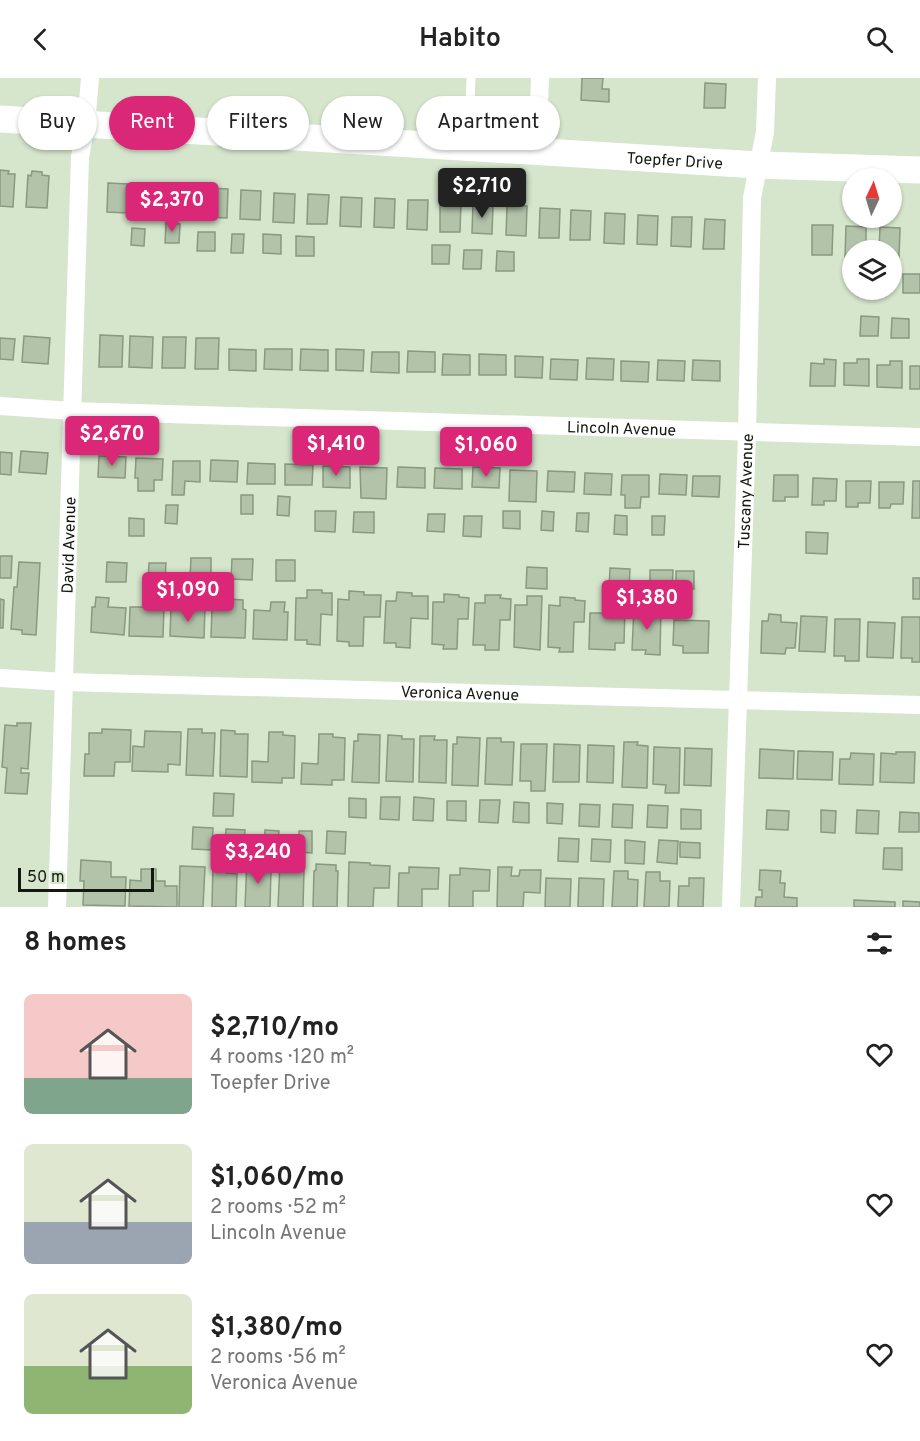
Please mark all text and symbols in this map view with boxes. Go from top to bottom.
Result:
text: Habito [419,22,501,56]
icon: back [24,23,57,56]
icon: search [863,23,896,56]
chip: Buy [18,96,97,150]
chip: Rent [109,96,195,150]
chip: Filters [207,96,309,150]
chip: New [321,96,404,150]
chip: Apartment [416,96,560,150]
street label: Toepfer Drive [626,149,723,175]
pin: $2,710 [433,168,531,219]
north arrow [842,168,902,228]
map controls [842,168,902,300]
text: $2,710 [452,174,512,200]
pin: $2,370 [123,182,221,233]
text: $2,370 [140,188,204,214]
button: layers [842,240,902,300]
pin: $2,670 [63,416,161,467]
street label: Lincoln Avenue [567,418,676,442]
text: $2,670 [79,422,145,448]
pin: $1,410 [287,426,385,477]
pin: $1,060 [437,427,535,478]
text: $1,410 [306,432,366,458]
text: $1,060 [454,433,518,459]
street label: Tuscany Avenue [735,433,759,549]
street label: David Avenue [59,496,82,594]
pin: $1,090 [139,572,237,623]
text: $1,090 [156,578,220,604]
pin: $1,380 [598,580,696,631]
text: $1,380 [616,586,678,612]
street label: Veronica Avenue [400,683,519,706]
pin: $3,240 [209,834,307,885]
text: $3,240 [225,840,291,866]
scale bar [18,865,154,892]
text: 50 m [27,868,65,888]
text: 8 homes [24,927,127,960]
icon: filters [863,927,896,960]
text: $2,710/mo [210,1012,339,1045]
icon: home [72,1018,144,1090]
icon: heart [863,1038,896,1071]
text: 4 rooms · 120 m² [210,1045,354,1071]
text: Toepfer Drive [210,1071,330,1097]
text: $1,060/mo [210,1162,344,1195]
icon: home [72,1168,144,1240]
icon: heart [863,1188,896,1221]
text: 2 rooms · 52 m² [210,1195,346,1221]
text: Lincoln Avenue [210,1221,346,1247]
text: $1,380/mo [210,1312,343,1345]
icon: home [72,1318,144,1390]
icon: heart [863,1338,896,1371]
text: 2 rooms · 56 m² [210,1345,346,1371]
text: Veronica Avenue [210,1371,358,1397]

